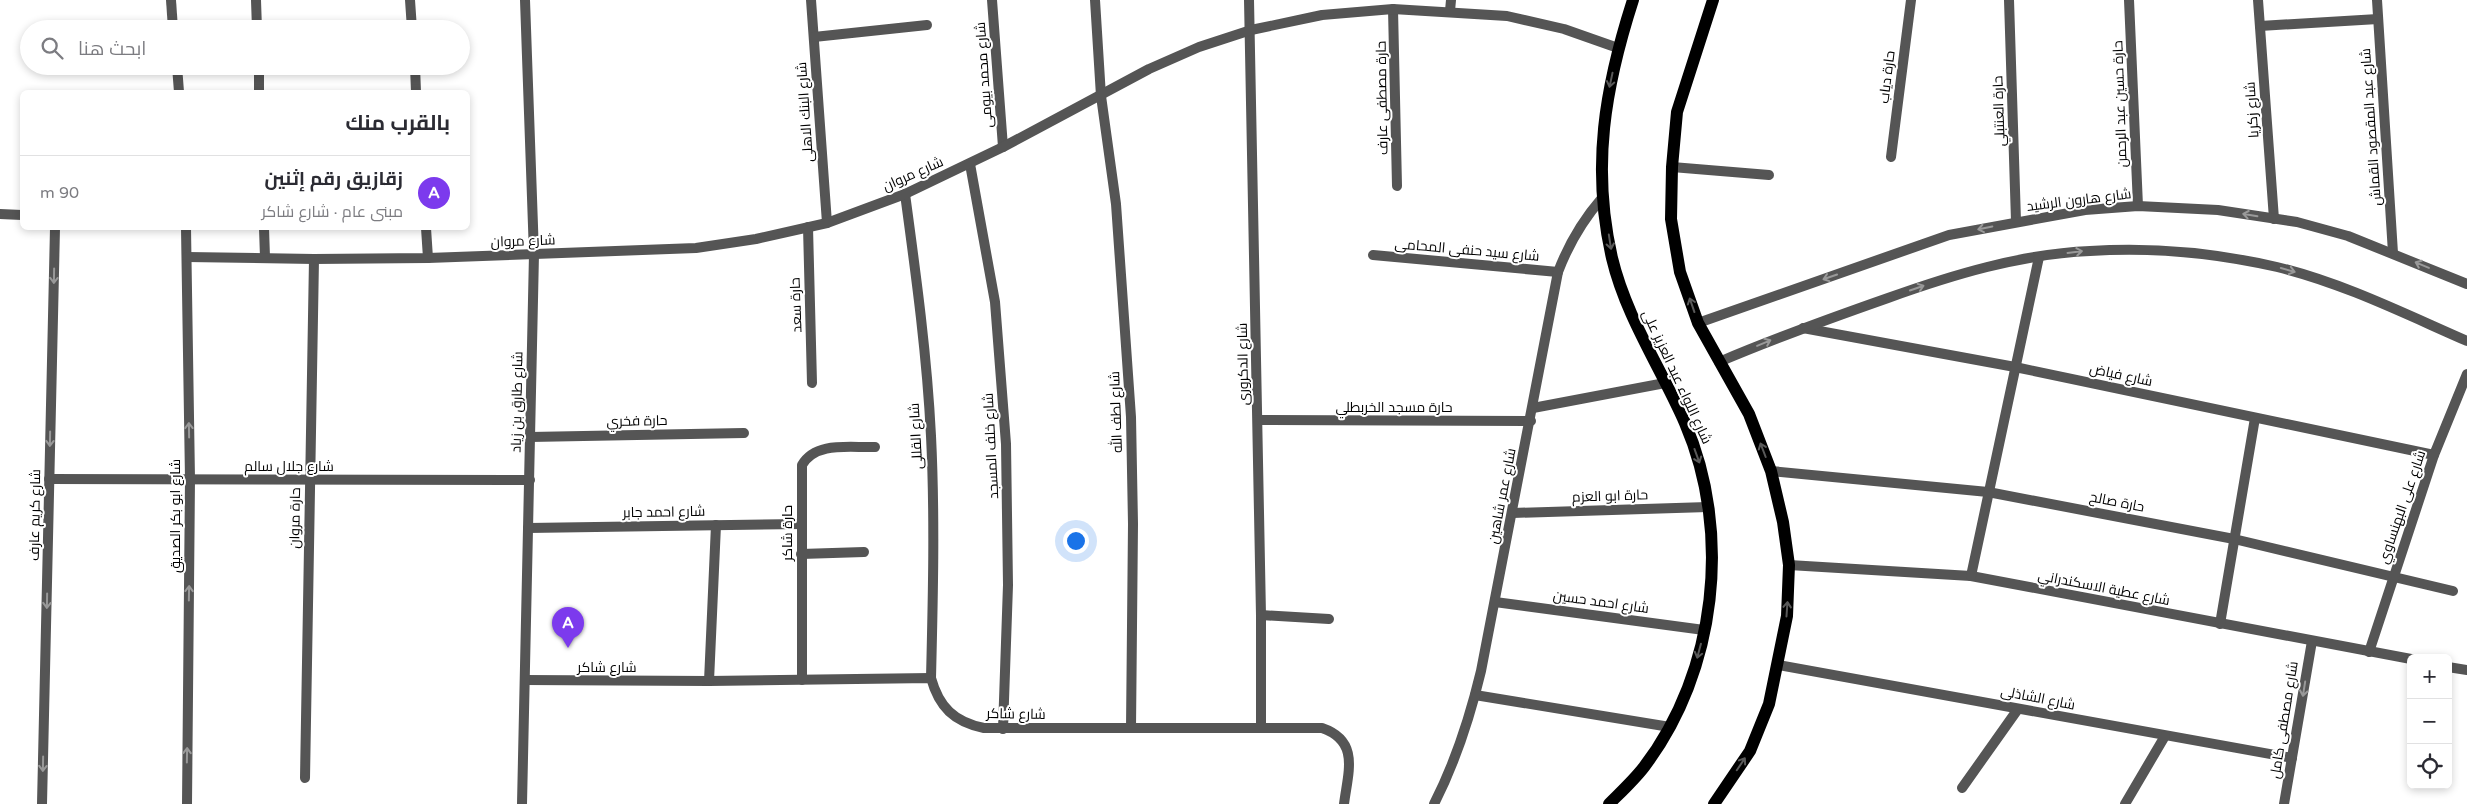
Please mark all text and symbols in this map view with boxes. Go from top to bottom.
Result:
search box [20,20,470,75]
street label: شارع محمد بيومى [972,21,996,129]
icon: search [38,34,66,62]
text: ابحث هنا [78,38,146,60]
street label: حارة حسين عبد الرحمن [2109,40,2131,168]
street label: حارة مصطفى عارف [1373,41,1391,155]
street label: شارع عبد المقصود القماش [2357,48,2385,206]
street label: حارة دياب [1875,50,1899,104]
street label: شارع البنك الاهلى [793,61,817,163]
one-way arrow [1605,72,1615,88]
street label: حارة العنتبلي [1989,75,2012,147]
street label: شارع زكريا [2242,81,2262,139]
text: بالقرب منك [345,111,450,136]
street label: شارع مروان [880,153,946,195]
text: زقازيق رقم إثنين [264,168,403,190]
text: 90 m [40,183,79,203]
text: A [428,183,440,203]
street label: شارع هارون الرشيد [2026,185,2132,215]
text: مبنى عام · شارع شاكر [261,202,403,222]
one-way arrow [2242,210,2258,220]
one-way arrow [1977,223,1993,233]
street label: شارع مروان [490,231,556,251]
one-way arrow [1605,233,1615,249]
street label: شارع سيد حنفى المحامى [1394,235,1540,265]
one-way arrow [2066,247,2082,257]
one-way arrow [2415,260,2430,270]
one-way arrow [2279,266,2295,276]
one-way arrow [49,268,58,284]
one-way arrow [1823,273,1838,282]
street label: حارة سعد [787,277,805,333]
one-way arrow [1908,283,1924,292]
one-way arrow [1687,297,1696,313]
street label: شارع اللواء عبد العزيز على [1638,307,1716,447]
street label: شارع الدكرورى [1234,323,1252,405]
one-way arrow [1756,338,1771,347]
street label: شارع طارق بن زياد [508,351,526,453]
street label: شارع فياض [2088,360,2154,390]
street label: شارع لطف الله [1105,371,1126,453]
street label: شارع خلف المسجد [980,392,1002,500]
street label: حارة مسجد الخربطلي [1335,399,1453,419]
street label: شارع القللى [906,402,926,470]
street label: حارة فخري [606,412,668,433]
one-way arrow [184,423,194,439]
one-way arrow [45,430,55,446]
one-way arrow [1758,443,1767,458]
street label: شارع عمر شاهين [1484,447,1520,545]
one-way arrow [1693,448,1702,463]
street label: شارع على البهنساوي [2375,448,2432,567]
street label: شارع جلال سالم [244,458,334,476]
street label: شارع ابو بكر الصديق [167,459,184,573]
street label: شارع كريم عارف [26,469,45,561]
street label: حارة ابو العزم [1572,486,1648,507]
street label: حارة مروان [286,487,304,549]
street label: حارة صالح [2088,488,2146,516]
street label: شارع احمد جابر [621,503,706,521]
street label: حارة شاكر [779,505,796,562]
your location [1063,528,1089,554]
street label: شارع عطية الاسكندراني [2036,567,2171,612]
one-way arrow [184,585,193,601]
street label: شارع احمد حسين [1552,587,1650,617]
one-way arrow [42,593,51,609]
one-way arrow [1782,602,1792,618]
pin: A [552,607,584,648]
one-way arrow [1694,642,1703,658]
map controls [2407,654,2452,789]
button: + [2407,654,2452,699]
street label: شارع شاكر [576,659,637,676]
street label: شارع مصطفى كامل [2266,660,2302,780]
one-way arrow [2298,680,2308,696]
street label: شارع الشاذلى [1999,682,2077,714]
button: − [2407,699,2452,744]
street label: شارع شاكر [985,705,1046,723]
button: locate [2407,744,2452,789]
one-way arrow [182,748,192,764]
one-way arrow [38,755,48,771]
one-way arrow [1736,757,1746,771]

